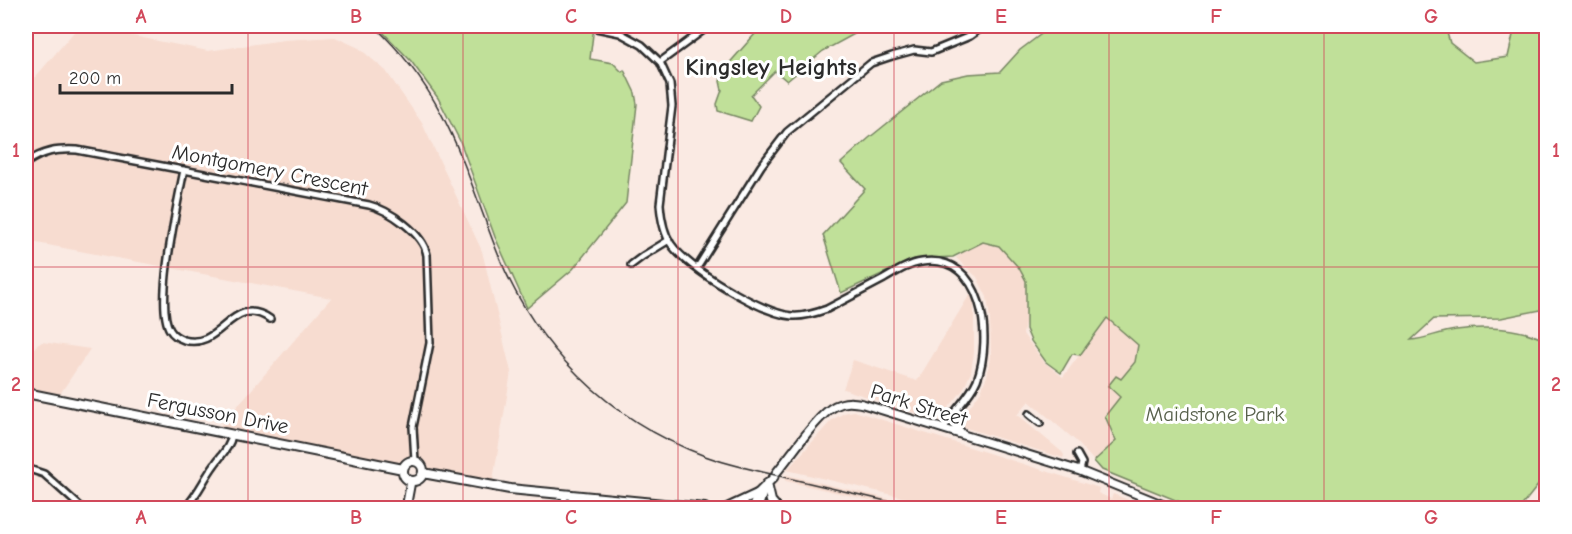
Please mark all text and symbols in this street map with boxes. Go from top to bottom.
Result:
text: A [135,5,147,28]
text: B [350,5,362,28]
text: C [565,5,577,28]
text: D [780,5,792,28]
text: E [995,5,1007,28]
text: F [1210,5,1222,28]
text: G [1424,5,1438,28]
district label: Kingsley Heights [685,53,857,81]
scale bar [60,57,232,95]
text: 200 m [69,68,121,89]
text: 1 [12,139,20,162]
street label: Montgomery Crescent [170,139,371,201]
text: 1 [1552,139,1560,162]
text: 2 [11,373,21,396]
text: 2 [1551,373,1561,396]
street label: Park Street [868,379,971,431]
street label: Fergusson Drive [145,388,291,438]
park label: Maidstone Park [1146,402,1284,426]
text: A [135,506,147,529]
text: B [350,506,362,529]
text: C [565,506,577,529]
text: D [780,506,792,529]
text: E [995,506,1007,529]
text: F [1210,506,1222,529]
text: G [1424,506,1438,529]

